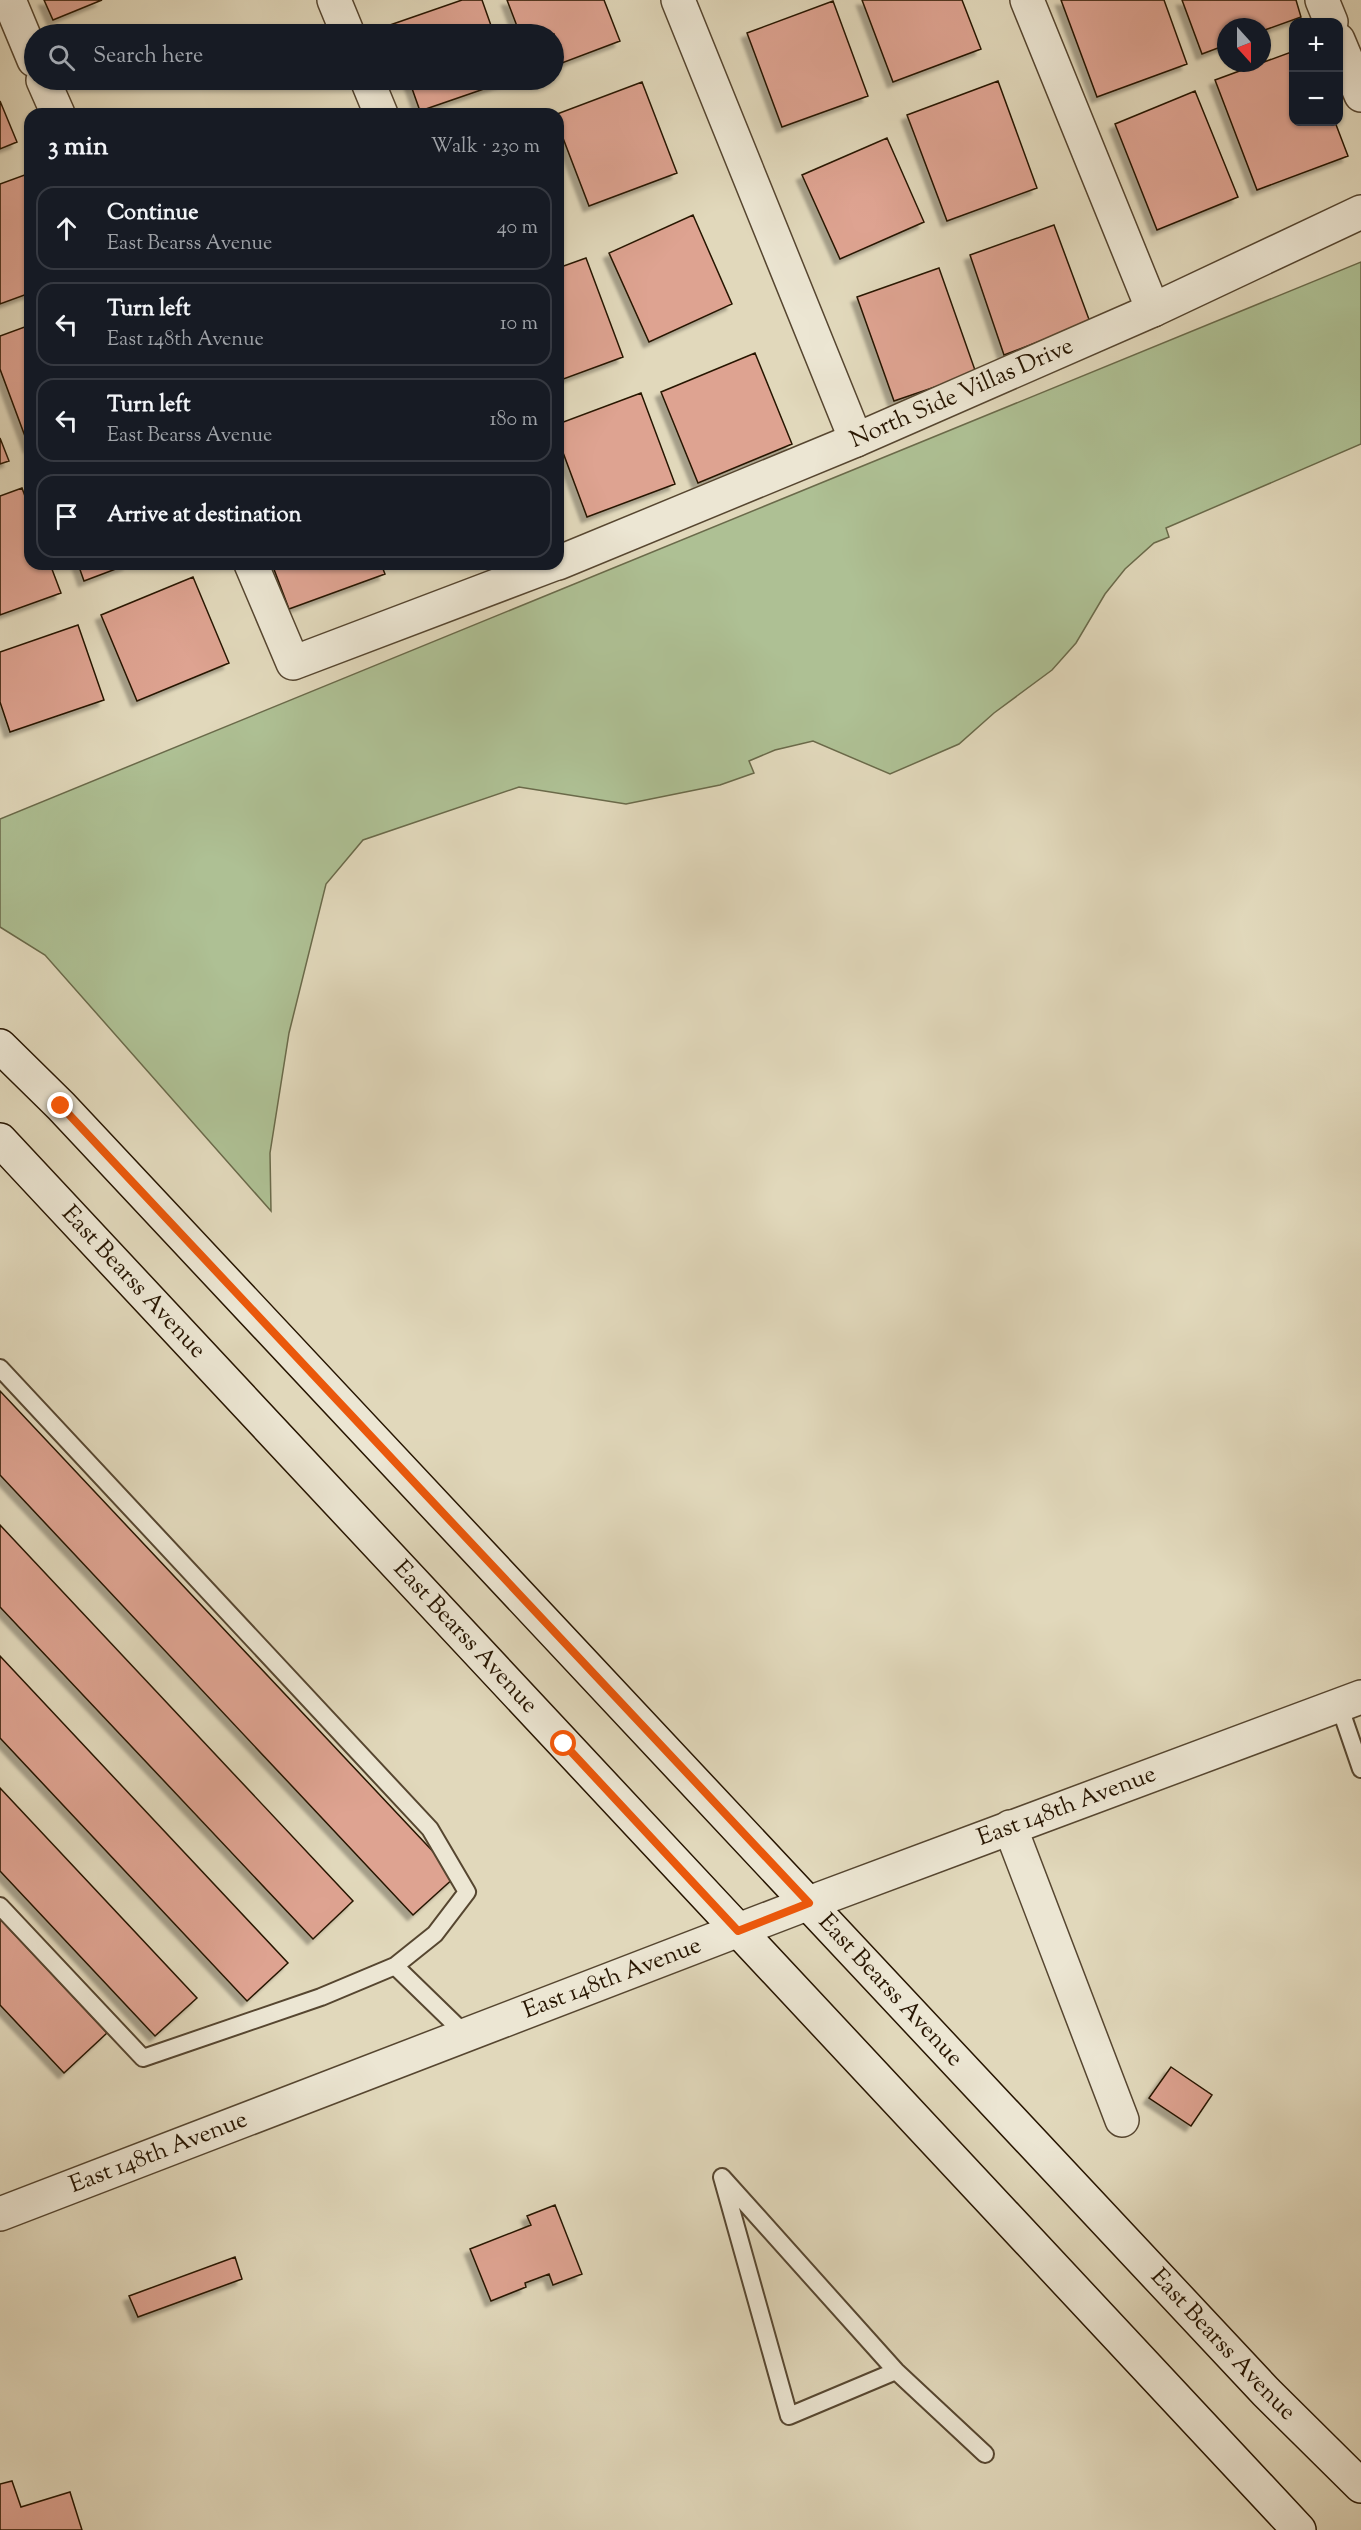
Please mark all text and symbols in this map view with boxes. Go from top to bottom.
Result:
north arrow [1217,18,1271,72]
map controls [1289,18,1343,126]
button: + [1289,18,1343,72]
search box [24,24,564,90]
icon: search [45,41,78,74]
text: Search here [93,41,203,73]
button: − [1289,72,1343,126]
text: 3 min [48,129,108,166]
text: Walk · 230 m [431,133,540,162]
text: Continue [107,198,198,230]
icon: ahead [50,212,83,245]
text: 40 m [497,214,538,243]
text: East Bearss Avenue [107,230,272,259]
text: Turn left [107,294,190,326]
icon: left [50,308,83,341]
text: 10 m [500,310,538,339]
text: East 148th Avenue [107,326,264,355]
street label: North Side Villas Drive [845,330,1079,457]
text: Turn left [107,390,190,422]
icon: left [50,404,83,437]
text: 180 m [490,406,538,435]
text: East Bearss Avenue [107,422,272,451]
icon: arrive [50,500,83,533]
text: Arrive at destination [107,500,302,532]
route end [47,1092,73,1118]
street label: East Bearss Avenue [53,1198,213,1367]
street label: East Bearss Avenue [385,1553,545,1722]
route start [550,1730,576,1756]
street label: East 148th Avenue [973,1758,1161,1856]
street label: East Bearss Avenue [810,1907,970,2075]
street label: East 148th Avenue [518,1929,706,2028]
street label: East 148th Avenue [65,2103,253,2203]
street label: East Bearss Avenue [1142,2261,1303,2429]

